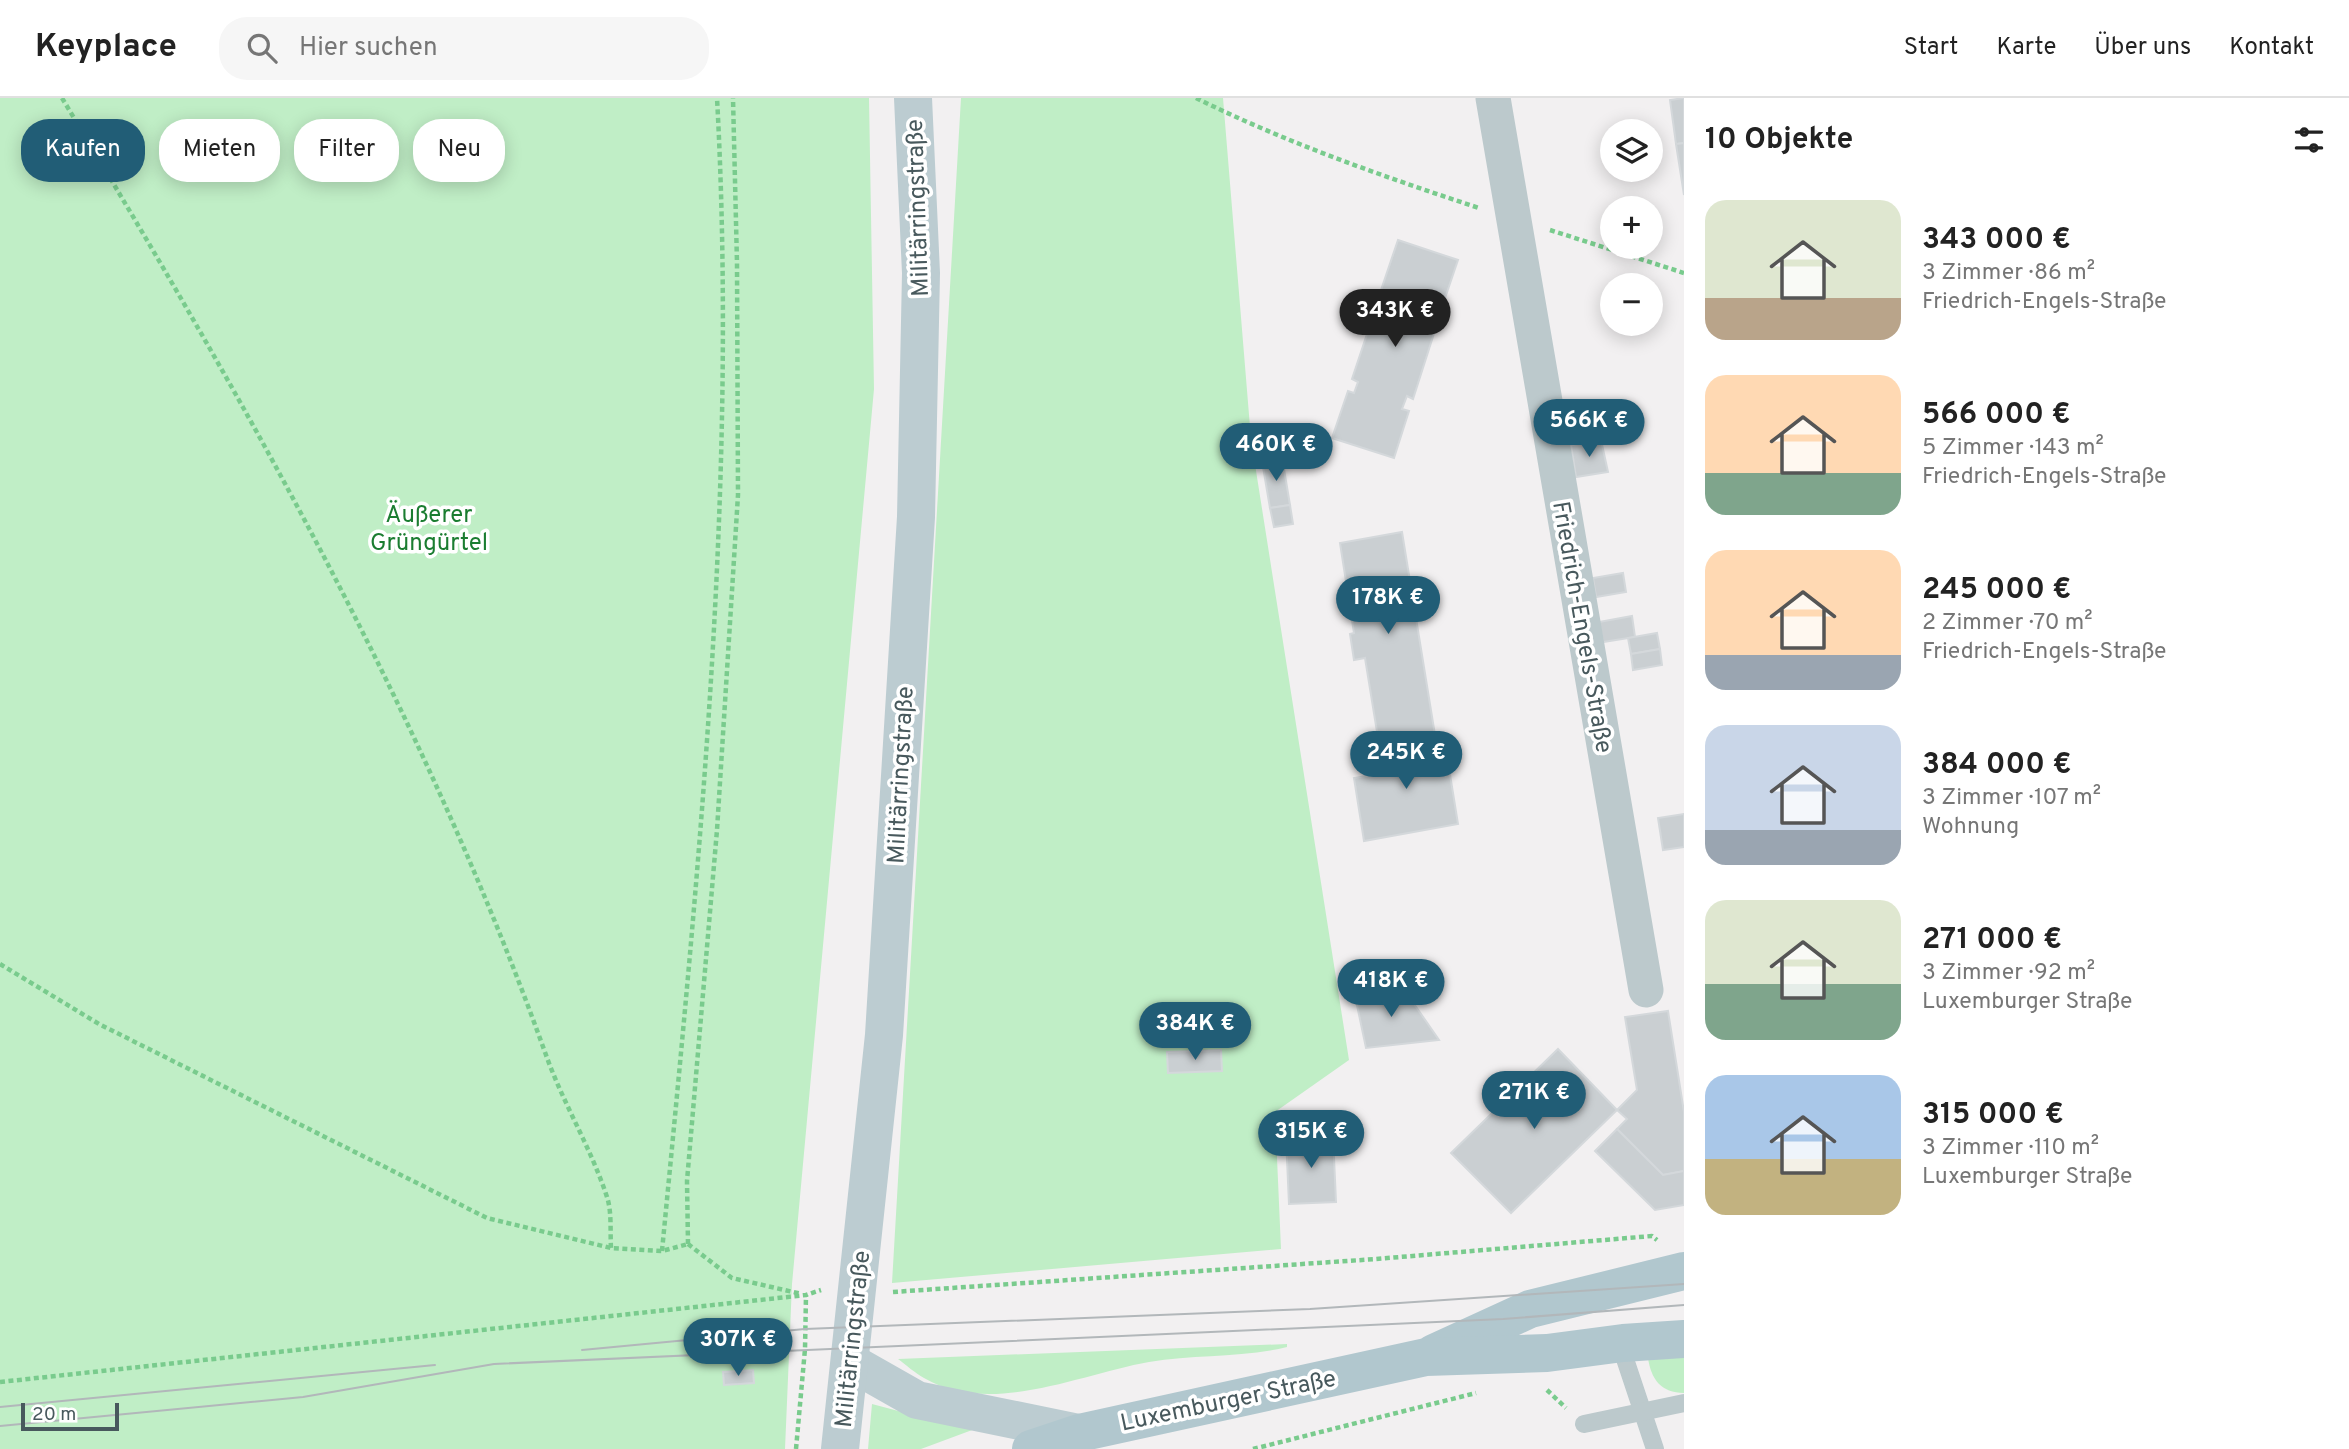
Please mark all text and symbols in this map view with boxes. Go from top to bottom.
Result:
search box [219,17,709,80]
text: Keyplace [35,27,177,69]
icon: search [243,29,281,67]
text: Hier suchen [299,32,438,65]
text: Start [1904,33,1958,63]
text: Karte [1996,33,2056,63]
text: Über uns [2094,33,2191,63]
text: Kontakt [2229,33,2314,63]
street label: Militärringstraße [901,118,937,297]
chip: Kaufen [21,119,145,182]
chip: Mieten [159,119,280,182]
chip: Filter [294,119,399,182]
chip: Neu [413,119,505,182]
map controls [1600,119,1663,336]
button: layers [1600,119,1663,182]
icon: filters [2290,121,2328,159]
text: 10 Objekte [1705,122,1853,159]
button: + [1600,196,1663,259]
text: 343 000 € [1922,222,2071,259]
icon: home [1761,228,1845,312]
text: 3 Zimmer · 86 m² [1922,259,2095,288]
button: − [1600,273,1663,336]
text: Friedrich-Engels-Straße [1922,288,2166,317]
pin: 343K € [1338,289,1452,349]
text: 343K € [1356,297,1434,326]
text: 566 000 € [1922,397,2071,434]
pin: 566K € [1532,400,1646,459]
icon: home [1761,403,1845,487]
text: 566K € [1550,407,1628,436]
pin: 460K € [1219,424,1333,483]
text: 460K € [1236,431,1316,460]
text: 5 Zimmer · 143 m² [1922,434,2104,463]
text: Friedrich-Engels-Straße [1922,463,2166,492]
street label: Friedrich-Engels-Straße [1544,499,1618,756]
park label: Äußerer Grüngürtel [370,500,488,559]
text: 245 000 € [1922,572,2071,609]
pin: 178K € [1331,576,1445,636]
icon: home [1761,578,1845,662]
text: 178K € [1352,584,1424,613]
text: 2 Zimmer · 70 m² [1922,609,2093,638]
text: Friedrich-Engels-Straße [1922,638,2166,667]
street label: Militärringstraße [882,685,922,865]
pin: 245K € [1349,732,1463,791]
text: 245K € [1366,739,1446,768]
text: 384 000 € [1922,747,2072,784]
icon: home [1761,753,1845,837]
text: 3 Zimmer · 107 m² [1922,784,2101,813]
text: Wohnung [1922,813,2019,842]
text: 271 000 € [1922,922,2062,959]
icon: home [1761,928,1845,1012]
text: 3 Zimmer · 92 m² [1922,959,2095,988]
pin: 418K € [1334,960,1448,1019]
text: 418K € [1354,967,1429,996]
text: Luxemburger Straße [1922,988,2132,1017]
pin: 384K € [1138,1002,1252,1062]
text: 384K € [1155,1010,1235,1039]
pin: 271K € [1477,1072,1591,1131]
text: 271K € [1498,1079,1570,1108]
text: 315 000 € [1922,1097,2064,1134]
icon: home [1761,1103,1845,1187]
pin: 315K € [1254,1110,1368,1170]
text: 315K € [1274,1118,1348,1147]
text: 3 Zimmer · 110 m² [1922,1134,2099,1163]
text: Luxemburger Straße [1922,1163,2132,1192]
street label: Militärringstraße [830,1249,878,1429]
pin: 307K € [681,1318,795,1378]
text: 307K € [699,1326,777,1355]
street label: Luxemburger Straße [1118,1364,1339,1439]
scale bar [21,1400,119,1432]
text: 20 m [32,1403,76,1427]

